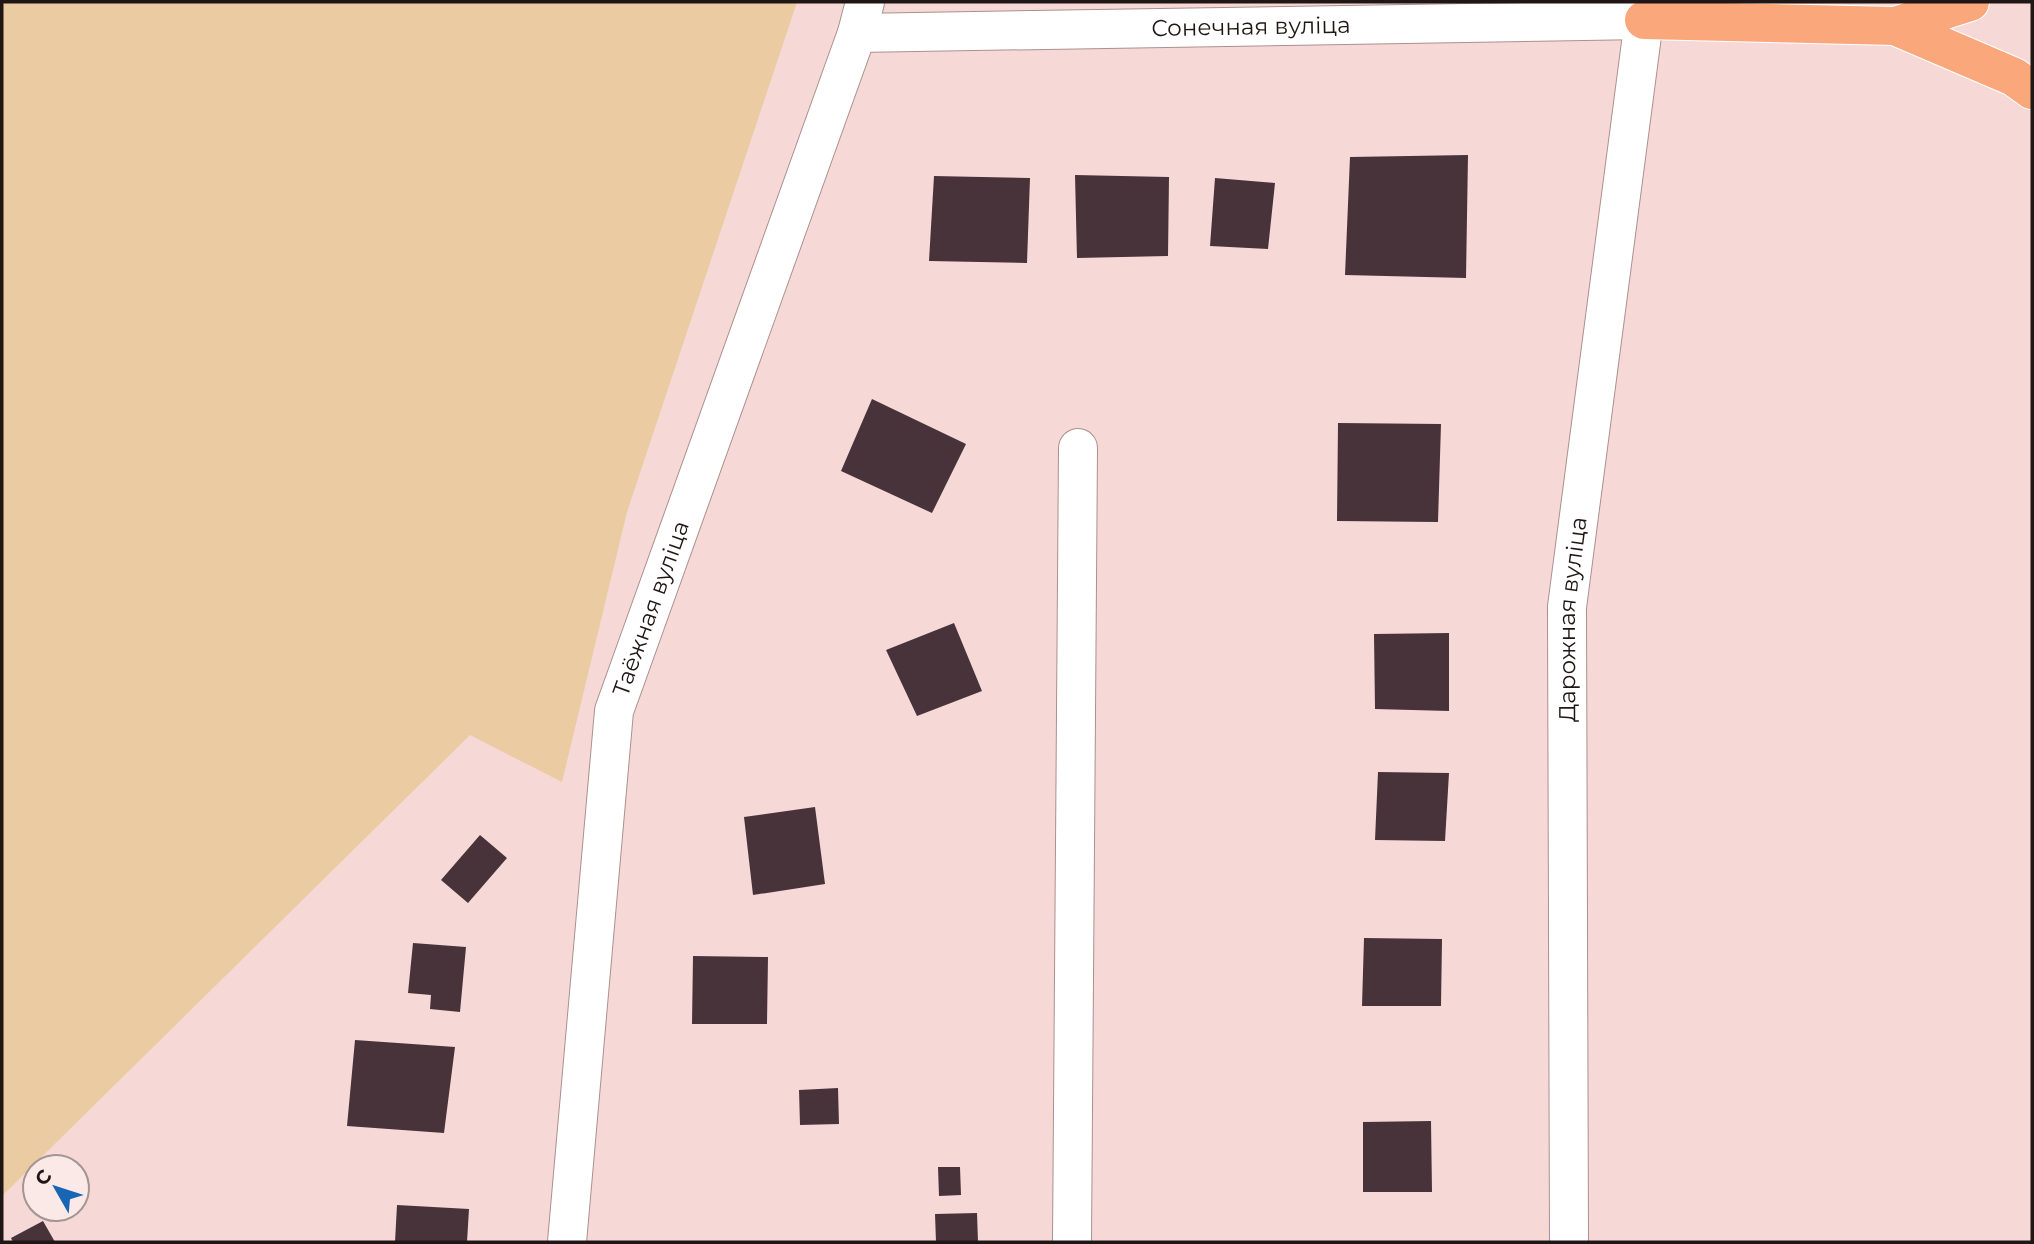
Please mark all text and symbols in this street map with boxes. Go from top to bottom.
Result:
street label: Сонечная вуліца [1151,11,1351,42]
street label: Дарожная вуліца [1552,515,1593,722]
street label: Таёжная вуліца [606,517,695,700]
north arrow [21,1153,91,1223]
text: С [30,1165,57,1190]

